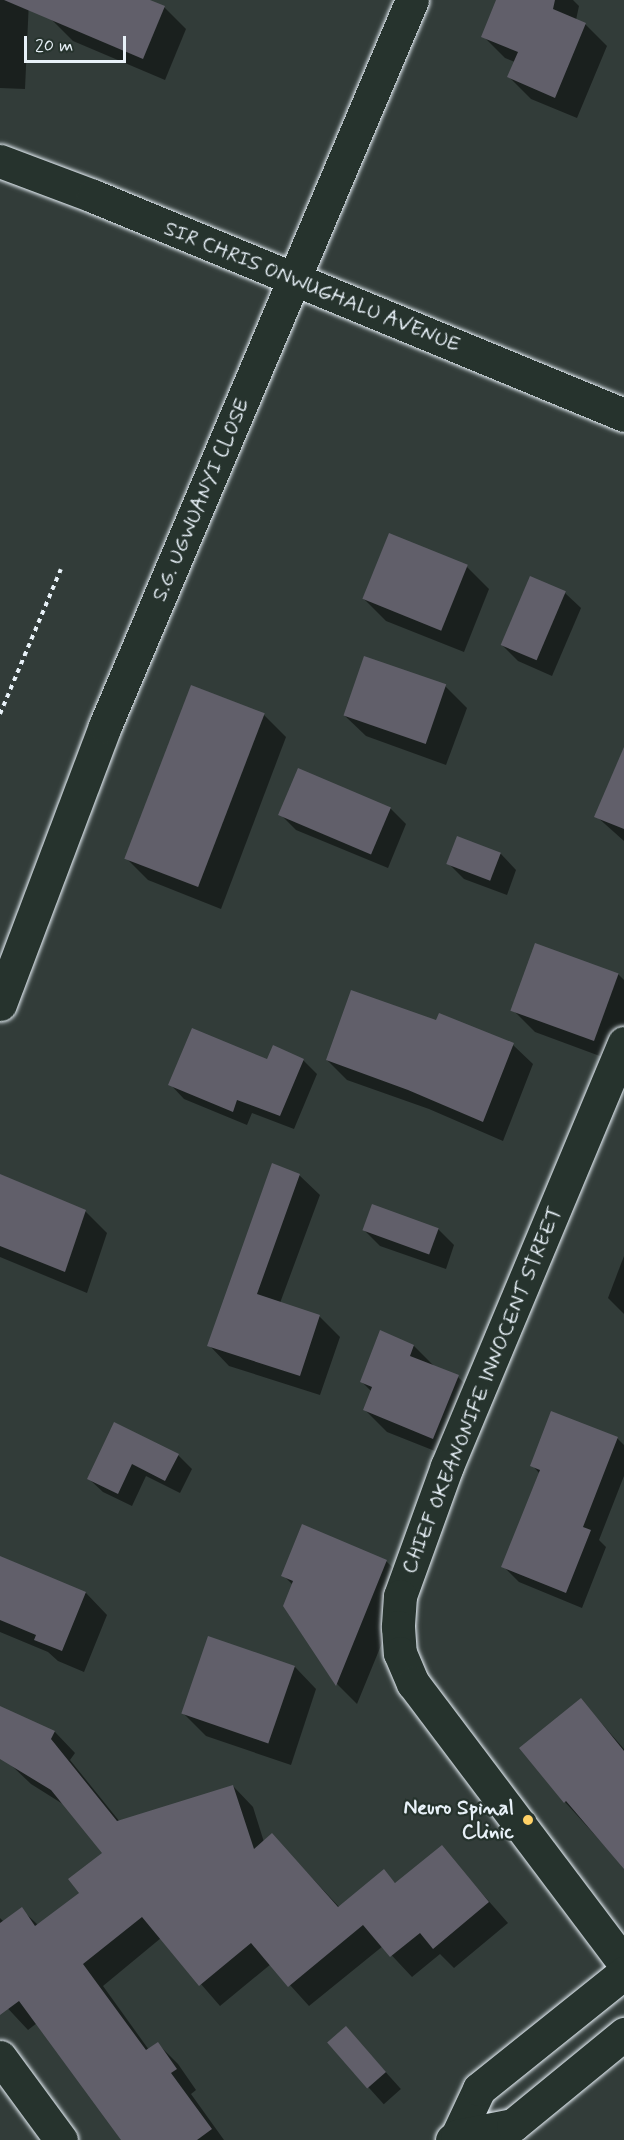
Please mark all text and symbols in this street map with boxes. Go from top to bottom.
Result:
scale bar [27,24,129,62]
text: 20 m [35,34,73,58]
street label: SIR CHRIS ONWUGHALU AVENUE [158,215,466,359]
street label: S.G. UGWUANYI CLOSE [146,393,256,607]
street label: CHIEF OKEANONIFE INNOCENT STREET [395,1199,569,1581]
place label: Neuro Spinal Clinic [404,1795,514,1845]
marker: Neuro Spinal Clinic [519,1811,537,1829]

